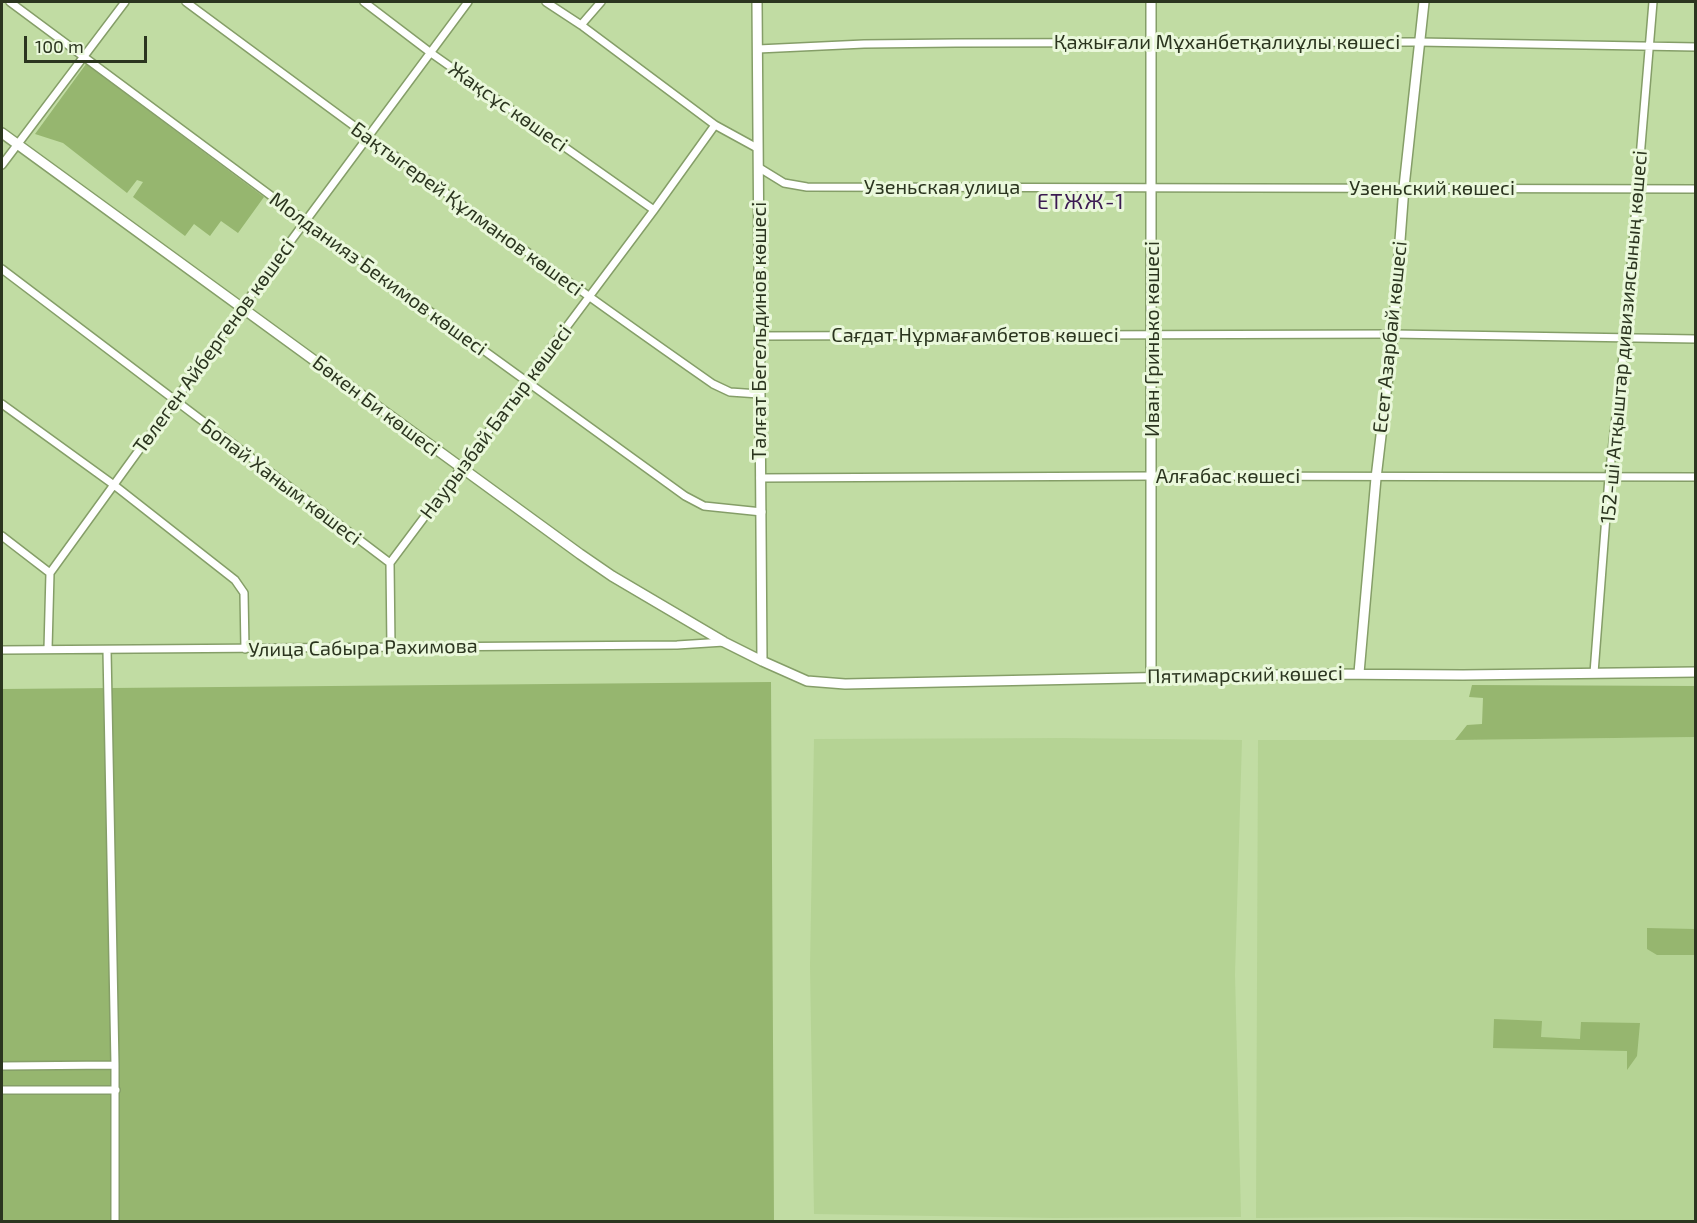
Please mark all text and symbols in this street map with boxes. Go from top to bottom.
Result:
scale bar [27,24,150,62]
street label: Қажығали Мұханбетқалиұлы көшесі [1054,30,1400,54]
text: 100 m [35,35,84,57]
street label: Жақсұс көшесі [444,57,572,157]
street label: Бақтыгерей Құлманов көшесі [346,117,588,301]
street label: 152-ші Атқыштар дивизиясының көшесі [1596,149,1652,525]
street label: Узеньская улица [864,175,1020,199]
street label: Узеньский көшесі [1349,176,1515,200]
street label: Молданияз Бекимов көшесі [265,187,491,361]
district label: ЕТЖЖ-1 [1037,189,1125,215]
street label: Талғат Бегельдинов көшесі [747,202,771,460]
street label: Төлеген Айбергенов көшесі [128,234,300,458]
street label: Есет Азарбай көшесі [1368,240,1412,434]
street label: Иван Гринько көшесі [1140,241,1164,437]
street label: Наурызбай Батыр көшесі [415,320,577,524]
street label: Сағдат Нұрмағамбетов көшесі [831,323,1119,347]
street label: Бөкен Би көшесі [308,350,444,462]
street label: Бопай Ханым көшесі [196,414,366,550]
street label: Алғабас көшесі [1156,464,1300,488]
street label: Улица Сабыра Рахимова [248,634,478,662]
street label: Пятимарский көшесі [1147,661,1343,689]

